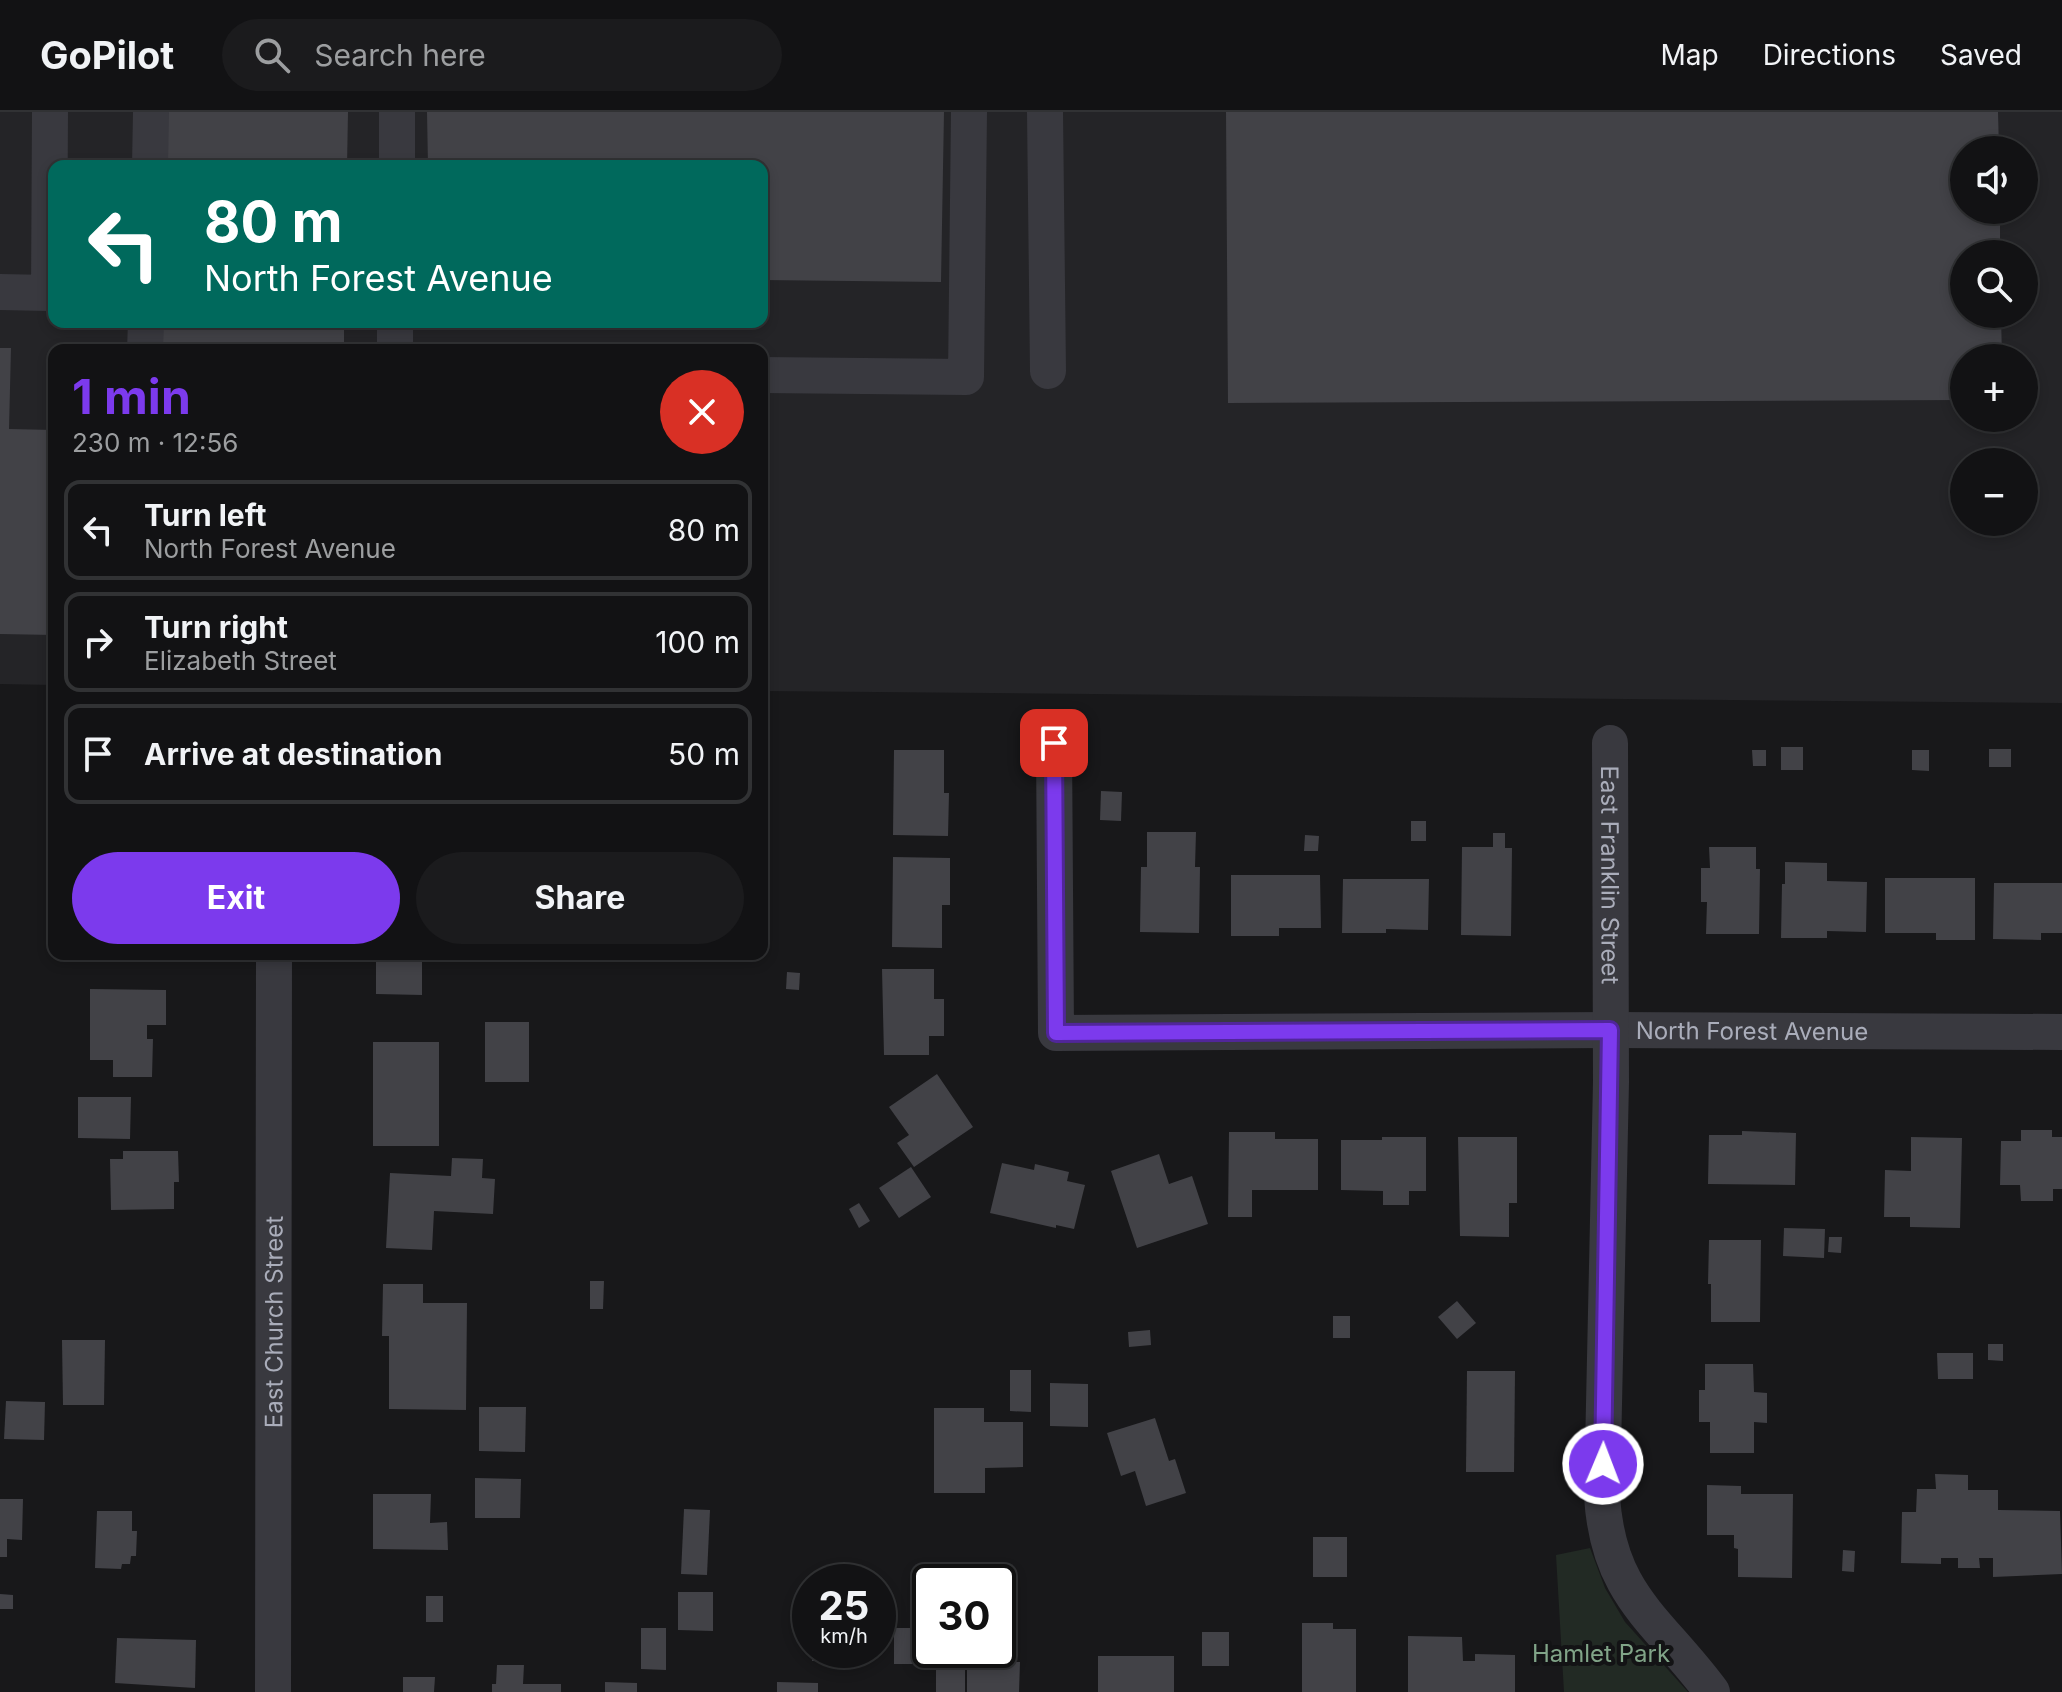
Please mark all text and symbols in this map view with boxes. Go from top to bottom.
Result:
search box [222,19,782,91]
text: GoPilot [40,32,174,78]
icon: search [250,33,294,77]
text: Search here [314,37,486,73]
text: Map [1660,38,1719,72]
text: Directions [1763,38,1896,72]
text: Saved [1940,38,2022,72]
map controls [1950,136,2038,536]
button: sound [1950,136,2038,224]
text: 80 m [204,188,343,256]
icon: left [72,192,176,296]
button: search [1950,240,2038,328]
text: North Forest Avenue [204,256,553,300]
button: + [1950,344,2038,432]
text: 1 min [72,367,191,426]
button: close [660,370,744,454]
text: 230 m · 12:56 [72,427,238,458]
button: − [1950,448,2038,536]
text: Turn left [144,497,266,533]
icon: left [76,508,120,552]
text: 80 m [668,512,740,548]
text: North Forest Avenue [144,533,396,564]
text: Turn right [144,609,288,645]
icon: right [76,620,120,664]
text: 100 m [655,624,740,660]
text: Elizabeth Street [144,645,337,676]
pin [1020,709,1088,777]
icon: arrive [1032,721,1076,765]
icon: arrive [76,732,120,776]
text: Arrive at destination [144,736,442,772]
text: 50 m [668,736,740,772]
street label: East Franklin Street [1596,766,1625,985]
button: Exit [72,852,400,944]
button: Share [416,852,744,944]
street label: North Forest Avenue [1636,1016,1868,1046]
street label: East Church Street [259,1216,288,1428]
position arrow [1561,1422,1645,1506]
speed limit sign: 30 [912,1564,1016,1668]
text: 25 [819,1581,869,1630]
text: km/h [820,1624,868,1648]
park label: Hamlet Park [1532,1639,1670,1668]

